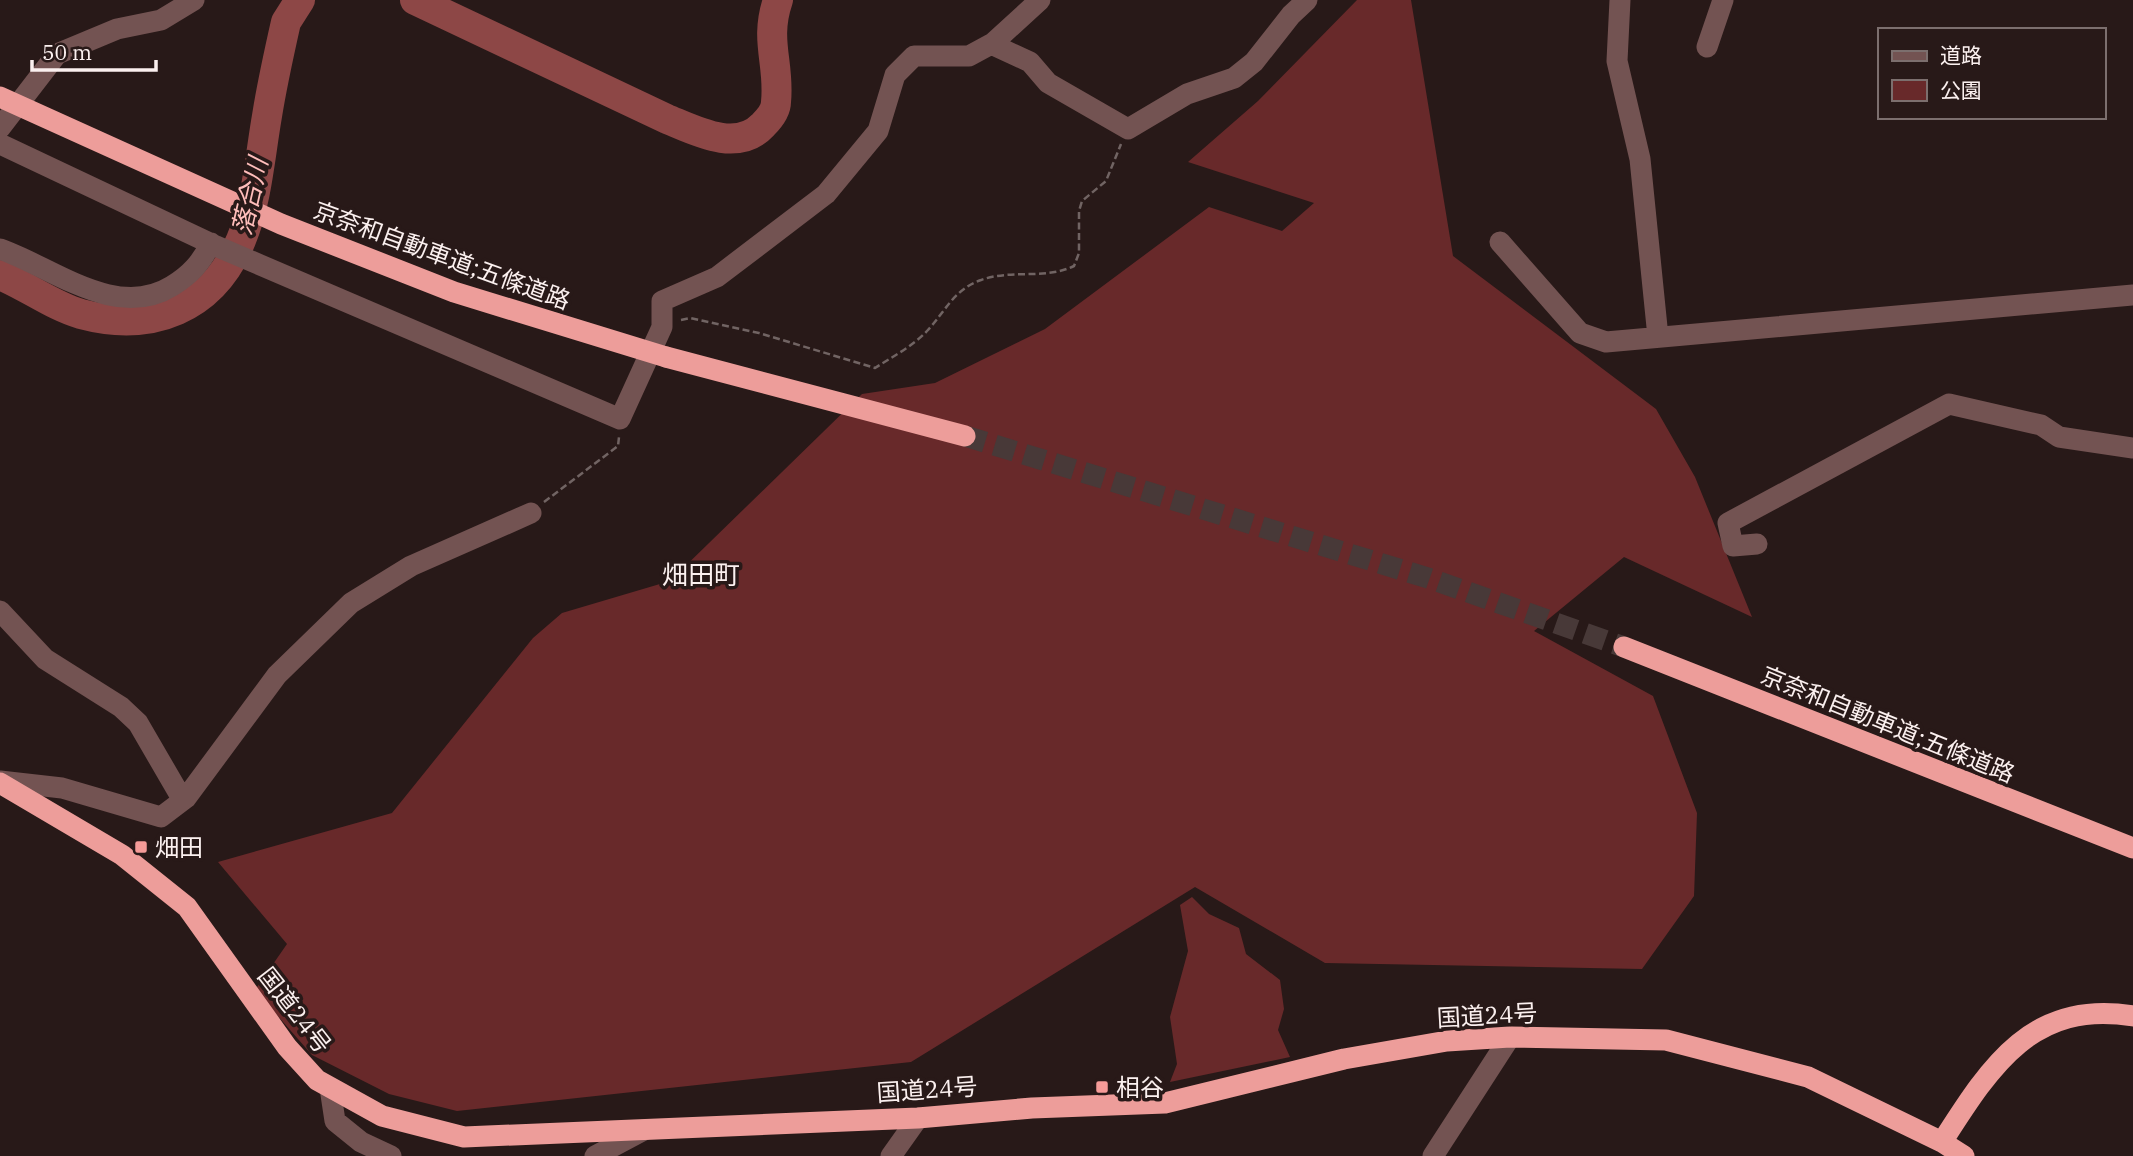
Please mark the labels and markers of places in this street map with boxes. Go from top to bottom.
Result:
place label: 畑田 [155,831,203,863]
marker: 畑田 [133,839,149,855]
place label: 相谷 [1116,1071,1164,1103]
marker: 相谷 [1094,1079,1110,1095]

